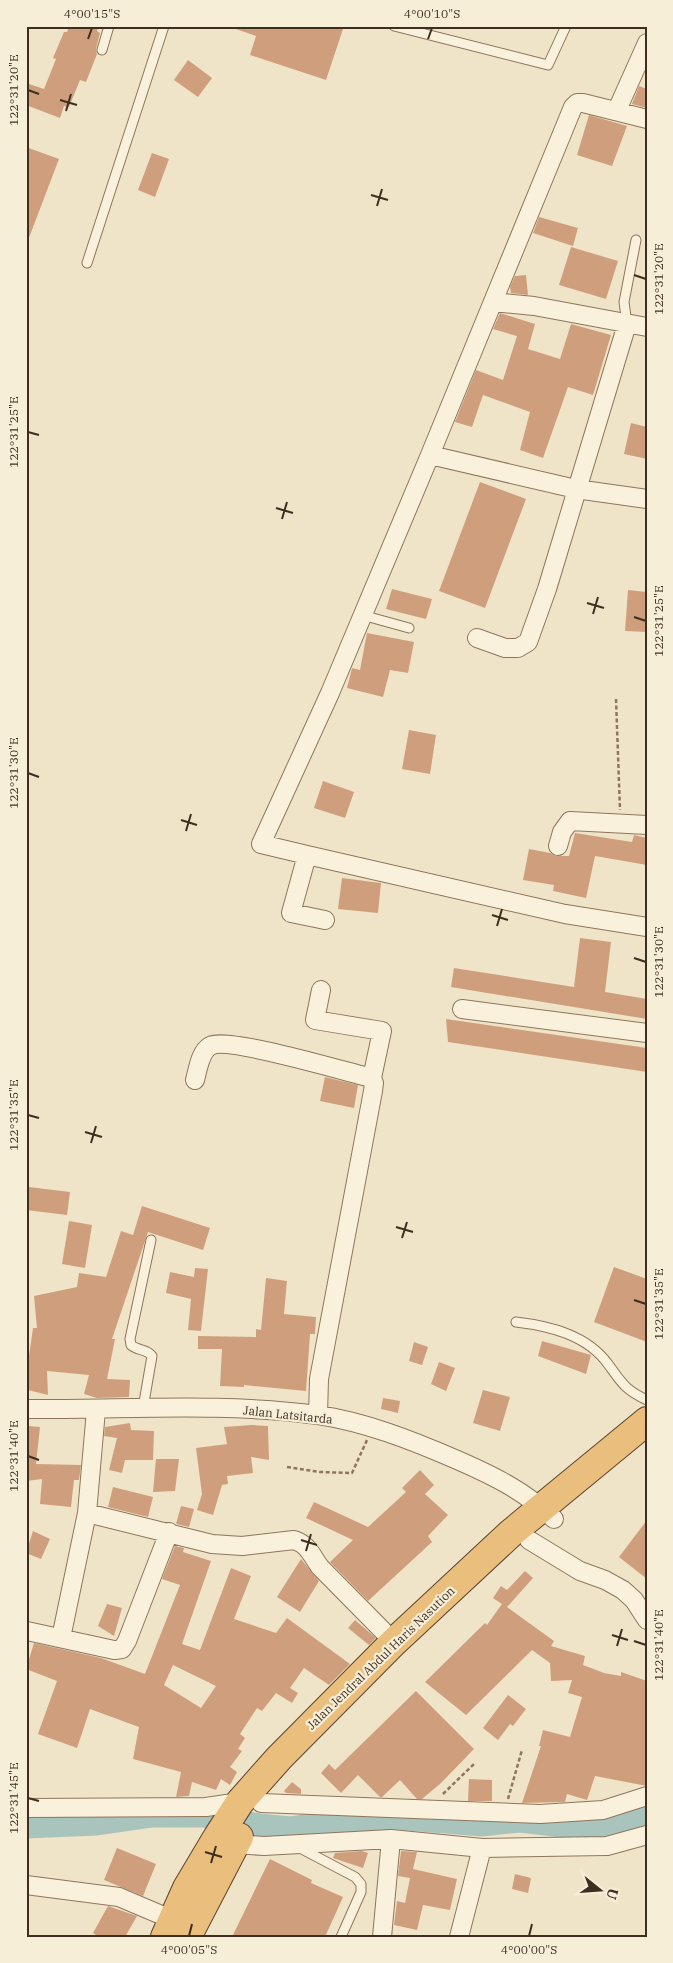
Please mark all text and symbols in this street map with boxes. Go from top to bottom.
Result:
text: 4°00'15"S [64,6,120,21]
text: 4°00'10"S [404,6,460,21]
text: 122°31'20"E [6,54,21,126]
text: 122°31'20"E [651,243,666,315]
text: 122°31'25"E [6,396,21,468]
text: 122°31'25"E [651,585,666,657]
text: 122°31'30"E [6,737,21,809]
text: 122°31'30"E [651,926,666,998]
text: 122°31'35"E [6,1079,21,1151]
text: 122°31'35"E [651,1268,666,1340]
street label: Jalan Latsitarda [243,1402,334,1427]
text: 122°31'40"E [6,1420,21,1492]
street label: Jalan Jendral Abdul Haris Nasution [304,1583,458,1732]
text: 122°31'40"E [651,1609,666,1681]
text: 122°31'45"E [6,1762,21,1834]
north arrow [576,1866,626,1916]
text: U [602,1886,623,1902]
text: 4°00'05"S [161,1942,217,1957]
text: 4°00'00"S [501,1942,557,1957]

